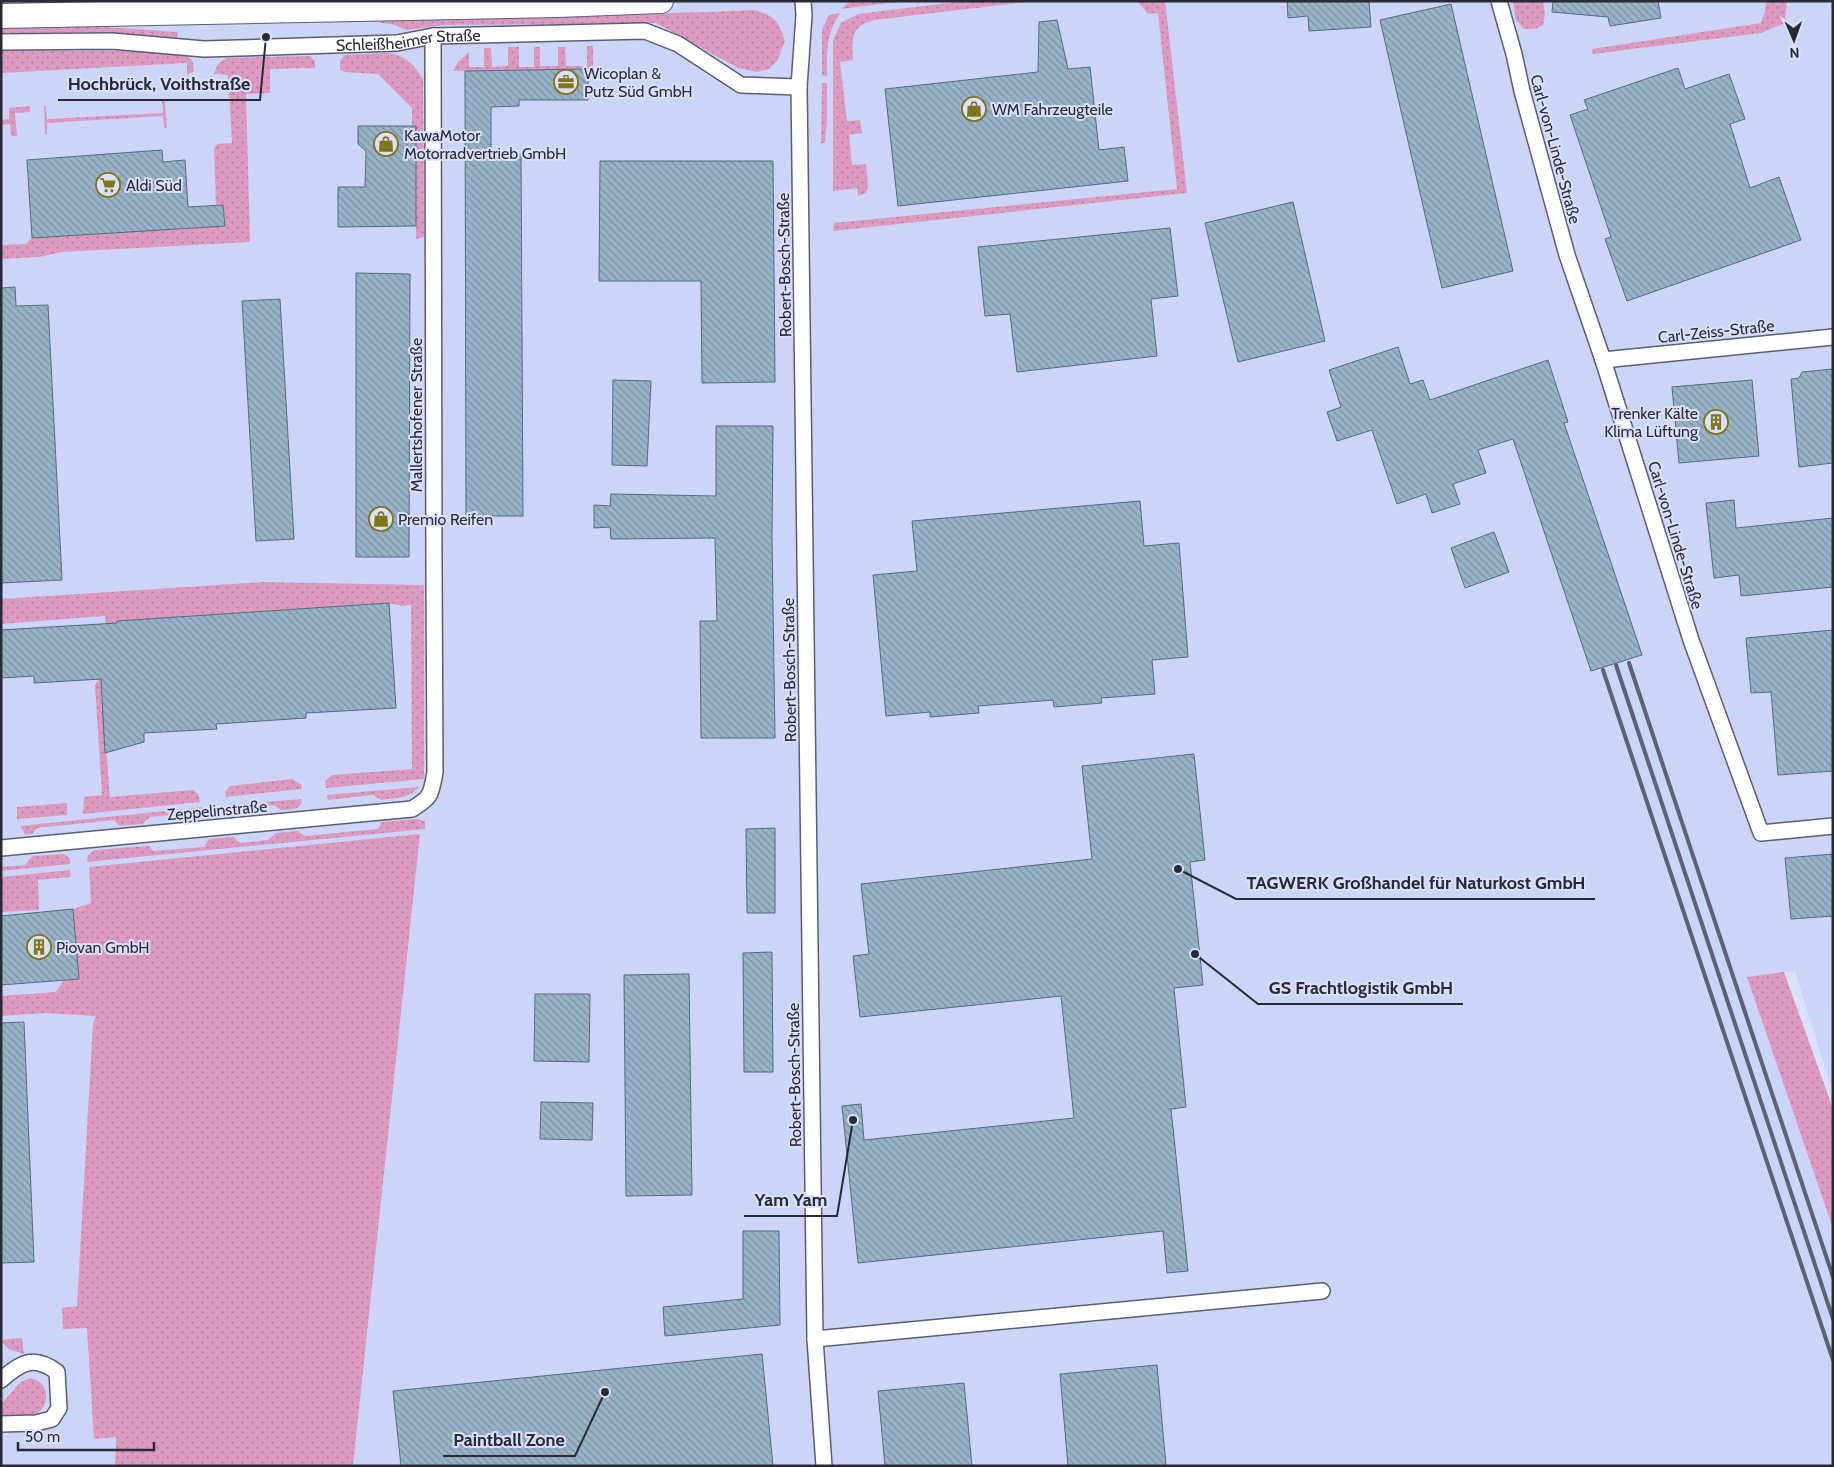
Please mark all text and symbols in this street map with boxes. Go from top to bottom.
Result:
north arrow [1769,15,1819,65]
street label: Schleißheimer Straße [336,26,481,55]
text: N [1789,44,1800,62]
place label: Wicoplan & Putz Süd GmbH [584,64,693,101]
callout: Hochbrück, Voithstraße [58,67,260,100]
office icon: Wicoplan & Putz Süd GmbH [553,69,579,95]
street label: Carl-von-Linde-Straße [1526,72,1585,226]
text: Hochbrück, Voithstraße [68,73,250,95]
shop icon: WM Fahrzeugteile [961,96,987,122]
place label: WM Fahrzeugteile [992,100,1113,119]
place label: KawaMotor Motorradvertrieb GmbH [404,126,566,163]
shop icon: KawaMotor Motorradvertrieb GmbH [373,131,399,157]
supermarket icon: Aldi Süd [95,172,121,198]
place label: Aldi Süd [126,176,182,195]
street label: Robert-Bosch-Straße [774,193,795,337]
street label: Carl-Zeiss-Straße [1657,316,1775,347]
street label: Mallertshofener Straße [407,338,426,492]
place label: Trenker Kälte Klima Lüftung [1604,404,1699,441]
building icon: Trenker Kälte Klima Lüftung [1703,409,1729,435]
street label: Carl-von-Linde-Straße [1644,459,1707,611]
shop icon: Premio Reifen [368,506,394,532]
place label: Premio Reifen [398,510,493,529]
street label: Robert-Bosch-Straße [779,598,800,742]
street label: Zeppelinstraße [166,797,268,824]
callout: TAGWERK Großhandel für Naturkost GmbH [1236,866,1595,899]
text: TAGWERK Großhandel für Naturkost GmbH [1247,872,1585,894]
building icon: Piovan GmbH [26,934,52,960]
place label: Piovan GmbH [56,938,150,957]
callout: GS Frachtlogistik GmbH [1258,971,1463,1004]
text: GS Frachtlogistik GmbH [1269,977,1453,999]
street label: Robert-Bosch-Straße [784,1003,805,1147]
callout: Yam Yam [744,1183,837,1216]
text: Yam Yam [754,1189,827,1211]
scale bar [18,1420,154,1452]
callout: Paintball Zone [443,1423,575,1456]
text: 50 m [25,1428,60,1446]
text: Paintball Zone [453,1429,565,1451]

